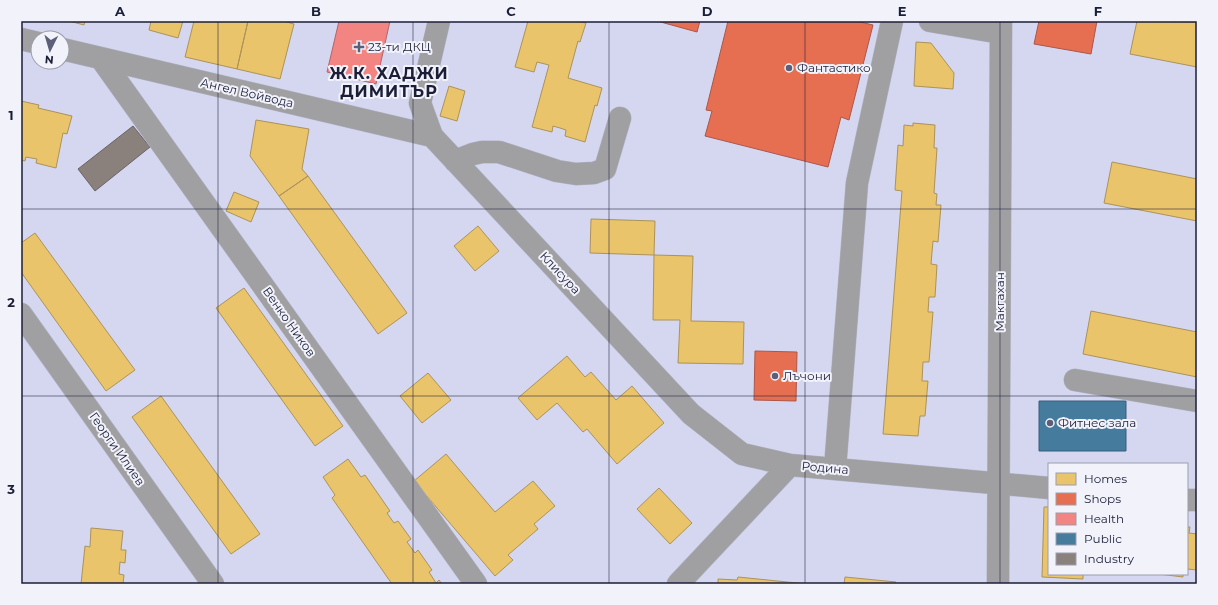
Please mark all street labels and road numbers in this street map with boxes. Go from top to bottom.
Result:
street label: Ангел Войвода [199,75,295,111]
street label: Клисура [537,248,584,297]
street label: Макгахан [992,272,1007,332]
street label: Венко Ников [260,284,319,360]
street label: Георги Илиев [87,409,148,488]
street label: Родина [801,458,849,477]

